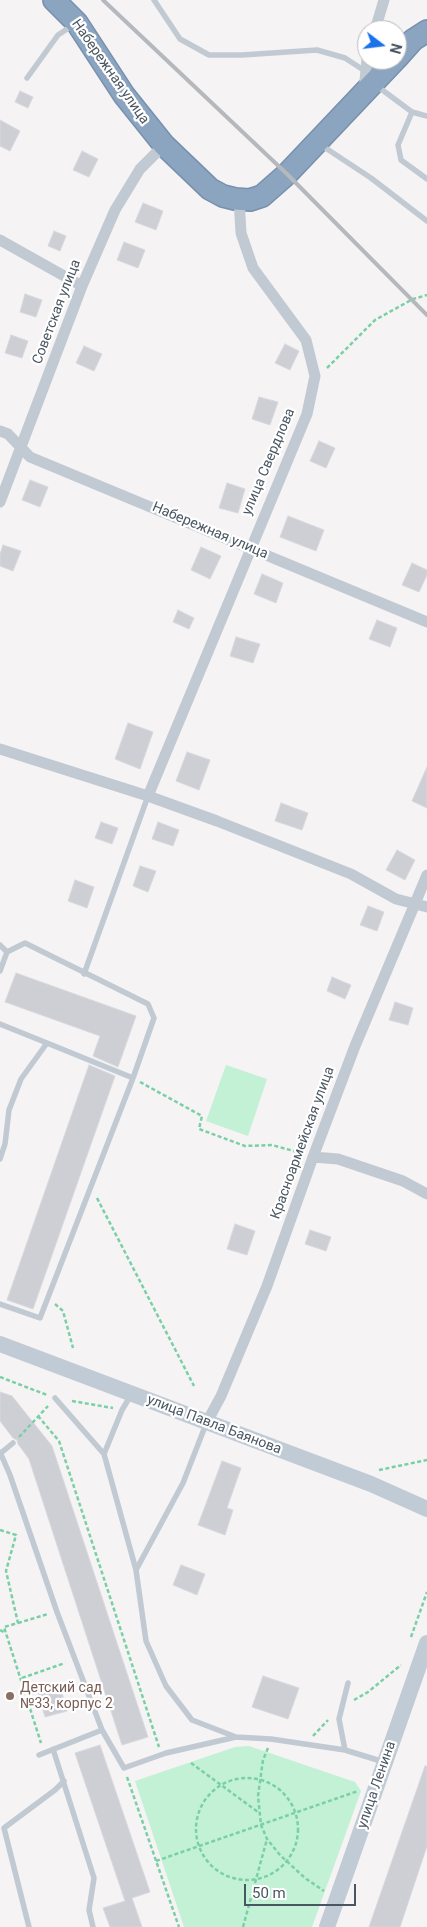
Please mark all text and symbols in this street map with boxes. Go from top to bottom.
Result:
street label: Набережная улица [68,16,152,128]
north arrow [357,20,407,70]
text: N [387,42,405,55]
street label: Советская улица [29,257,85,367]
street label: улица Свердлова [239,406,299,518]
street label: Набережная улица [150,499,270,563]
street label: Красноармейская улица [268,1064,338,1222]
street label: улица Павла Баянова [144,1392,284,1458]
place label: Детский сад №33, корпус 2 [20,1680,113,1712]
marker: Детский сад №33, корпус 2 [4,1690,16,1702]
street label: улица Ленина [354,1739,400,1831]
scale bar [247,1874,360,1906]
text: 50 m [252,1884,286,1902]

